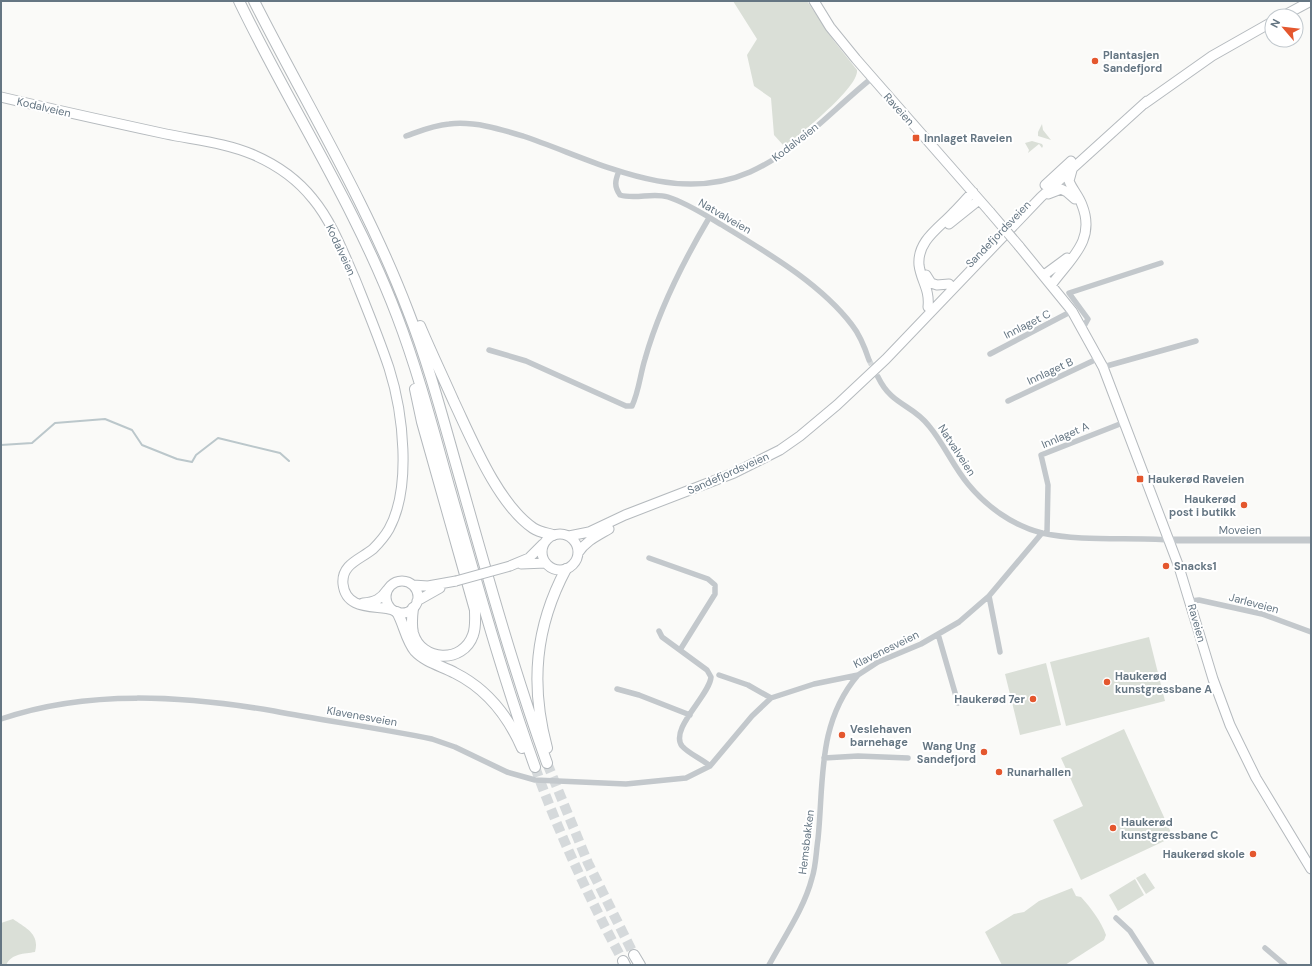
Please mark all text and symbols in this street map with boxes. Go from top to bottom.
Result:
north arrow [1264,8,1304,48]
text: N [1267,16,1283,30]
place label: Plantasjen Sandefjord [1103,48,1162,75]
marker: Plantasjen Sandefjord [1090,56,1100,66]
street label: Raveien [881,90,917,128]
street label: Kodalveien [16,94,72,120]
street label: Kodalveien [769,120,821,164]
place label: Innlaget Raveien [924,131,1012,145]
marker: Innlaget Raveien [911,133,921,143]
street label: Natvalveien [696,195,754,237]
street label: Sandefjordsveien [962,198,1034,270]
street label: Kodalveien [323,222,359,278]
street label: Innlaget C [1001,306,1053,342]
street label: Innlaget B [1025,354,1076,388]
street label: Innlaget A [1039,419,1091,451]
street label: Natvalveien [935,422,979,478]
street label: Sandefjordsveien [685,449,771,497]
place label: Haukerød Raveien [1148,472,1245,486]
marker: Haukerød Raveien [1135,474,1145,484]
place label: Haukerød post i butikk [1169,492,1237,519]
marker: Haukerød post i butikk [1239,500,1249,510]
street label: Moveien [1219,523,1261,537]
place label: Snacks1 [1174,559,1216,573]
marker: Snacks1 [1161,561,1171,571]
street label: Jarleveien [1228,590,1280,616]
street label: Raveien [1185,602,1209,644]
street label: Klavenesveien [851,627,921,671]
place label: Haukerød kunstgressbane A [1115,669,1212,696]
marker: Haukerød kunstgressbane A [1102,677,1112,687]
place label: Haukerød 7er [954,692,1025,706]
marker: Haukerød 7er [1028,694,1038,704]
street label: Klavenesveien [326,703,398,729]
place label: Veslehaven barnehage [850,722,912,749]
marker: Veslehaven barnehage [837,730,847,740]
place label: Wang Ung Sandefjord [917,739,976,766]
marker: Wang Ung Sandefjord [979,747,989,757]
place label: Runarhallen [1007,765,1071,779]
marker: Runarhallen [994,767,1004,777]
street label: Hemsbakken [795,809,817,875]
place label: Haukerød kunstgressbane C [1121,815,1218,842]
marker: Haukerød kunstgressbane C [1108,823,1118,833]
place label: Haukerød skole [1163,847,1245,861]
marker: Haukerød skole [1248,849,1258,859]

